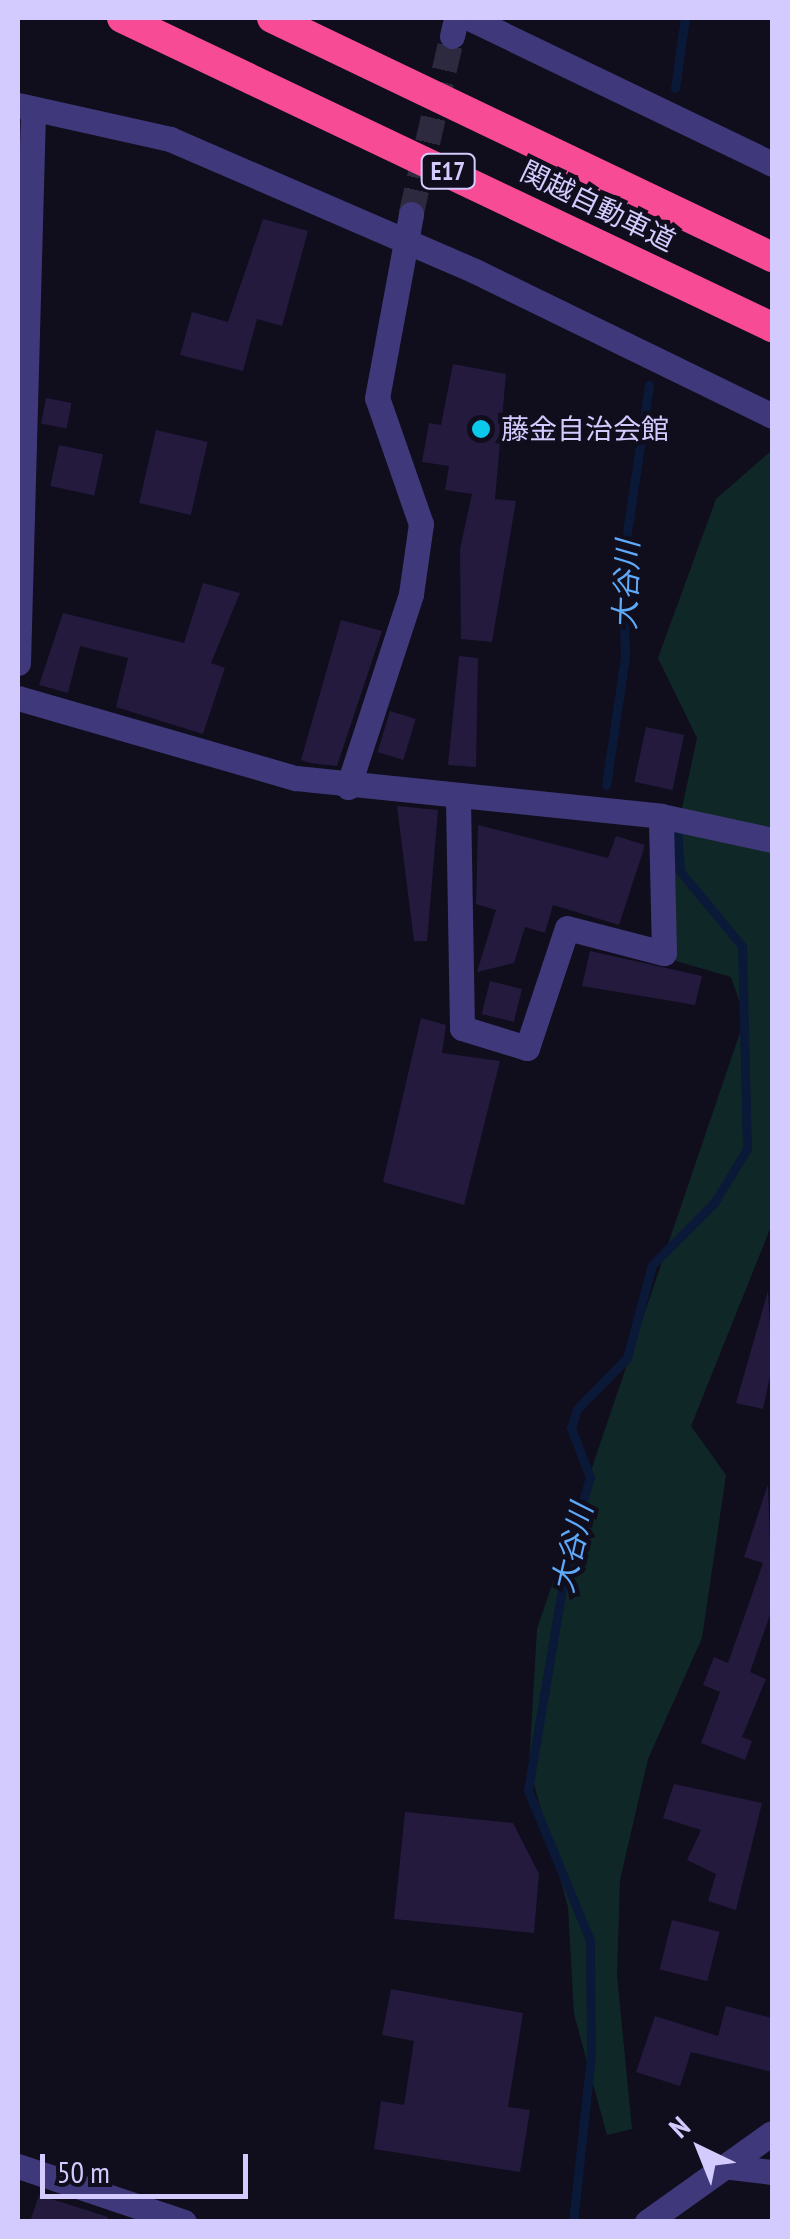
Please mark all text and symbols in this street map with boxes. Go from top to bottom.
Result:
road number: E17 [420,151,476,191]
street label: 関越自動車道 [515,154,681,258]
place label: 藤金自治会館 [501,412,669,446]
marker: 藤金自治会館 [470,418,492,440]
water label: 大谷川 [606,539,646,631]
water label: 大谷川 [544,1500,600,1596]
north arrow [650,2099,750,2199]
text: N [661,2108,697,2145]
scale bar [45,2134,252,2196]
text: 50 m [57,2152,110,2191]

